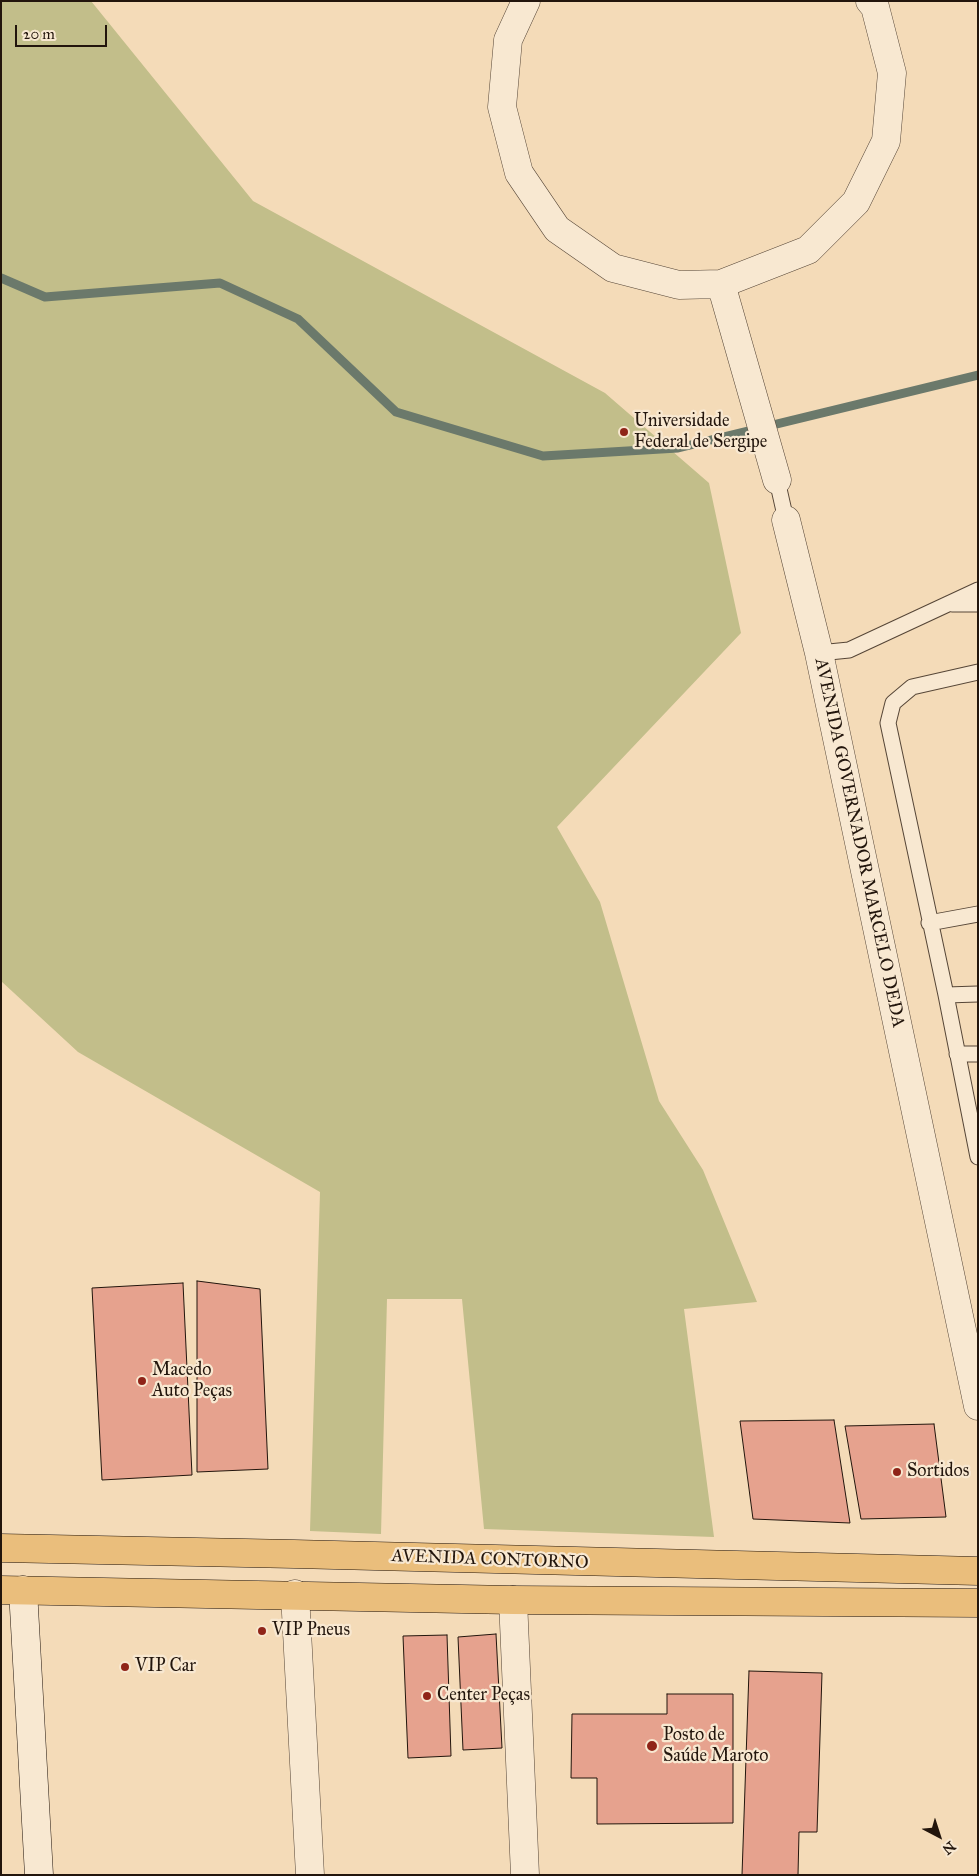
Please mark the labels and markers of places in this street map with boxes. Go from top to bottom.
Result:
place label: Universidade Federal de Sergipe [634,411,767,454]
marker: Universidade Federal de Sergipe [618,426,630,438]
place label: Macedo Auto Peças [152,1360,232,1402]
marker: Macedo Auto Peças [136,1375,148,1387]
place label: Sortidos [907,1461,969,1483]
marker: Sortidos [891,1466,903,1478]
place label: VIP Pneus [272,1620,350,1642]
marker: VIP Pneus [256,1625,268,1637]
place label: VIP Car [135,1656,196,1678]
marker: VIP Car [119,1661,131,1673]
place label: Center Peças [437,1685,530,1707]
marker: Center Peças [421,1690,433,1702]
place label: Posto de Saúde Maroto [663,1725,769,1768]
marker: Posto de Saúde Maroto [645,1739,659,1753]

